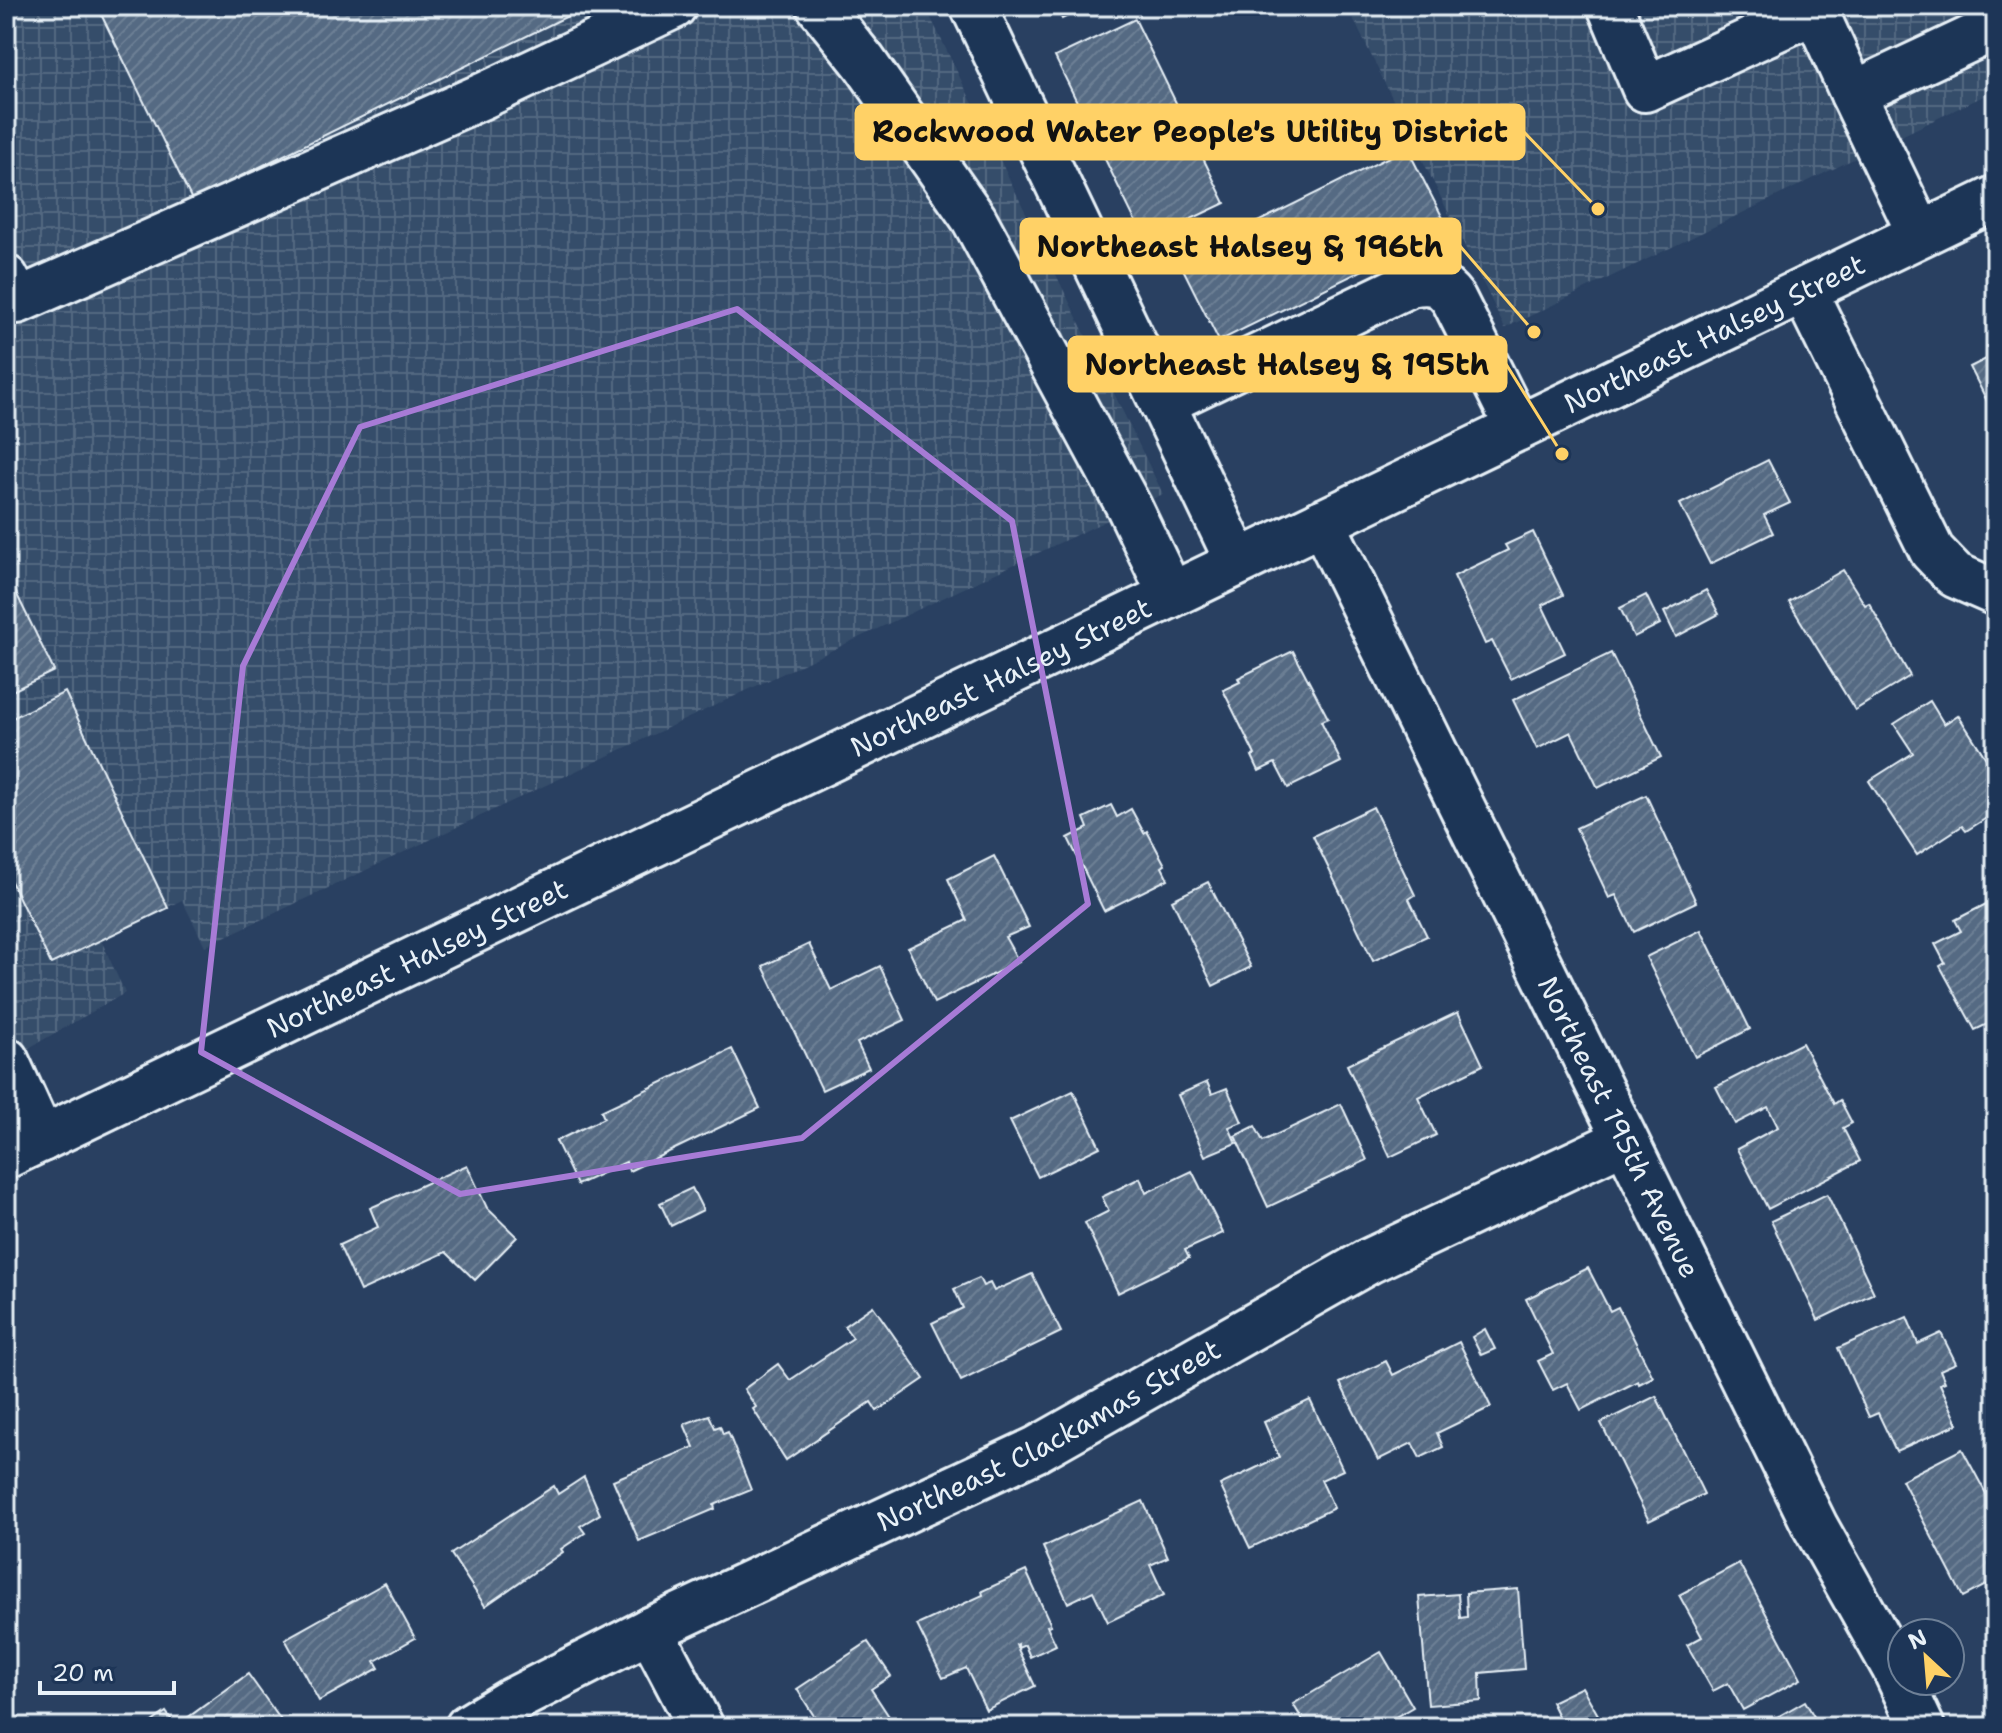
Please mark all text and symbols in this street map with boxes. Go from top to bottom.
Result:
callout: Rockwood Water People's Utility District [856,105,1524,159]
text: Rockwood Water People's Utility District [872,111,1508,152]
callout: Northeast Halsey & 196th [1021,219,1460,273]
text: Northeast Halsey & 196th [1037,226,1443,267]
street label: Northeast Halsey Street [1557,245,1871,422]
callout: Northeast Halsey & 195th [1069,337,1506,391]
text: Northeast Halsey & 195th [1084,344,1490,385]
street label: Northeast Halsey Street [844,588,1158,766]
street label: Northeast Halsey Street [260,869,574,1047]
street label: Northeast 195th Avenue [1529,970,1709,1284]
street label: Northeast Clackamas Street [870,1330,1227,1540]
north arrow [1886,1617,1966,1697]
text: N [1903,1623,1932,1656]
scale bar [40,1645,174,1695]
text: 20 m [52,1657,114,1689]

